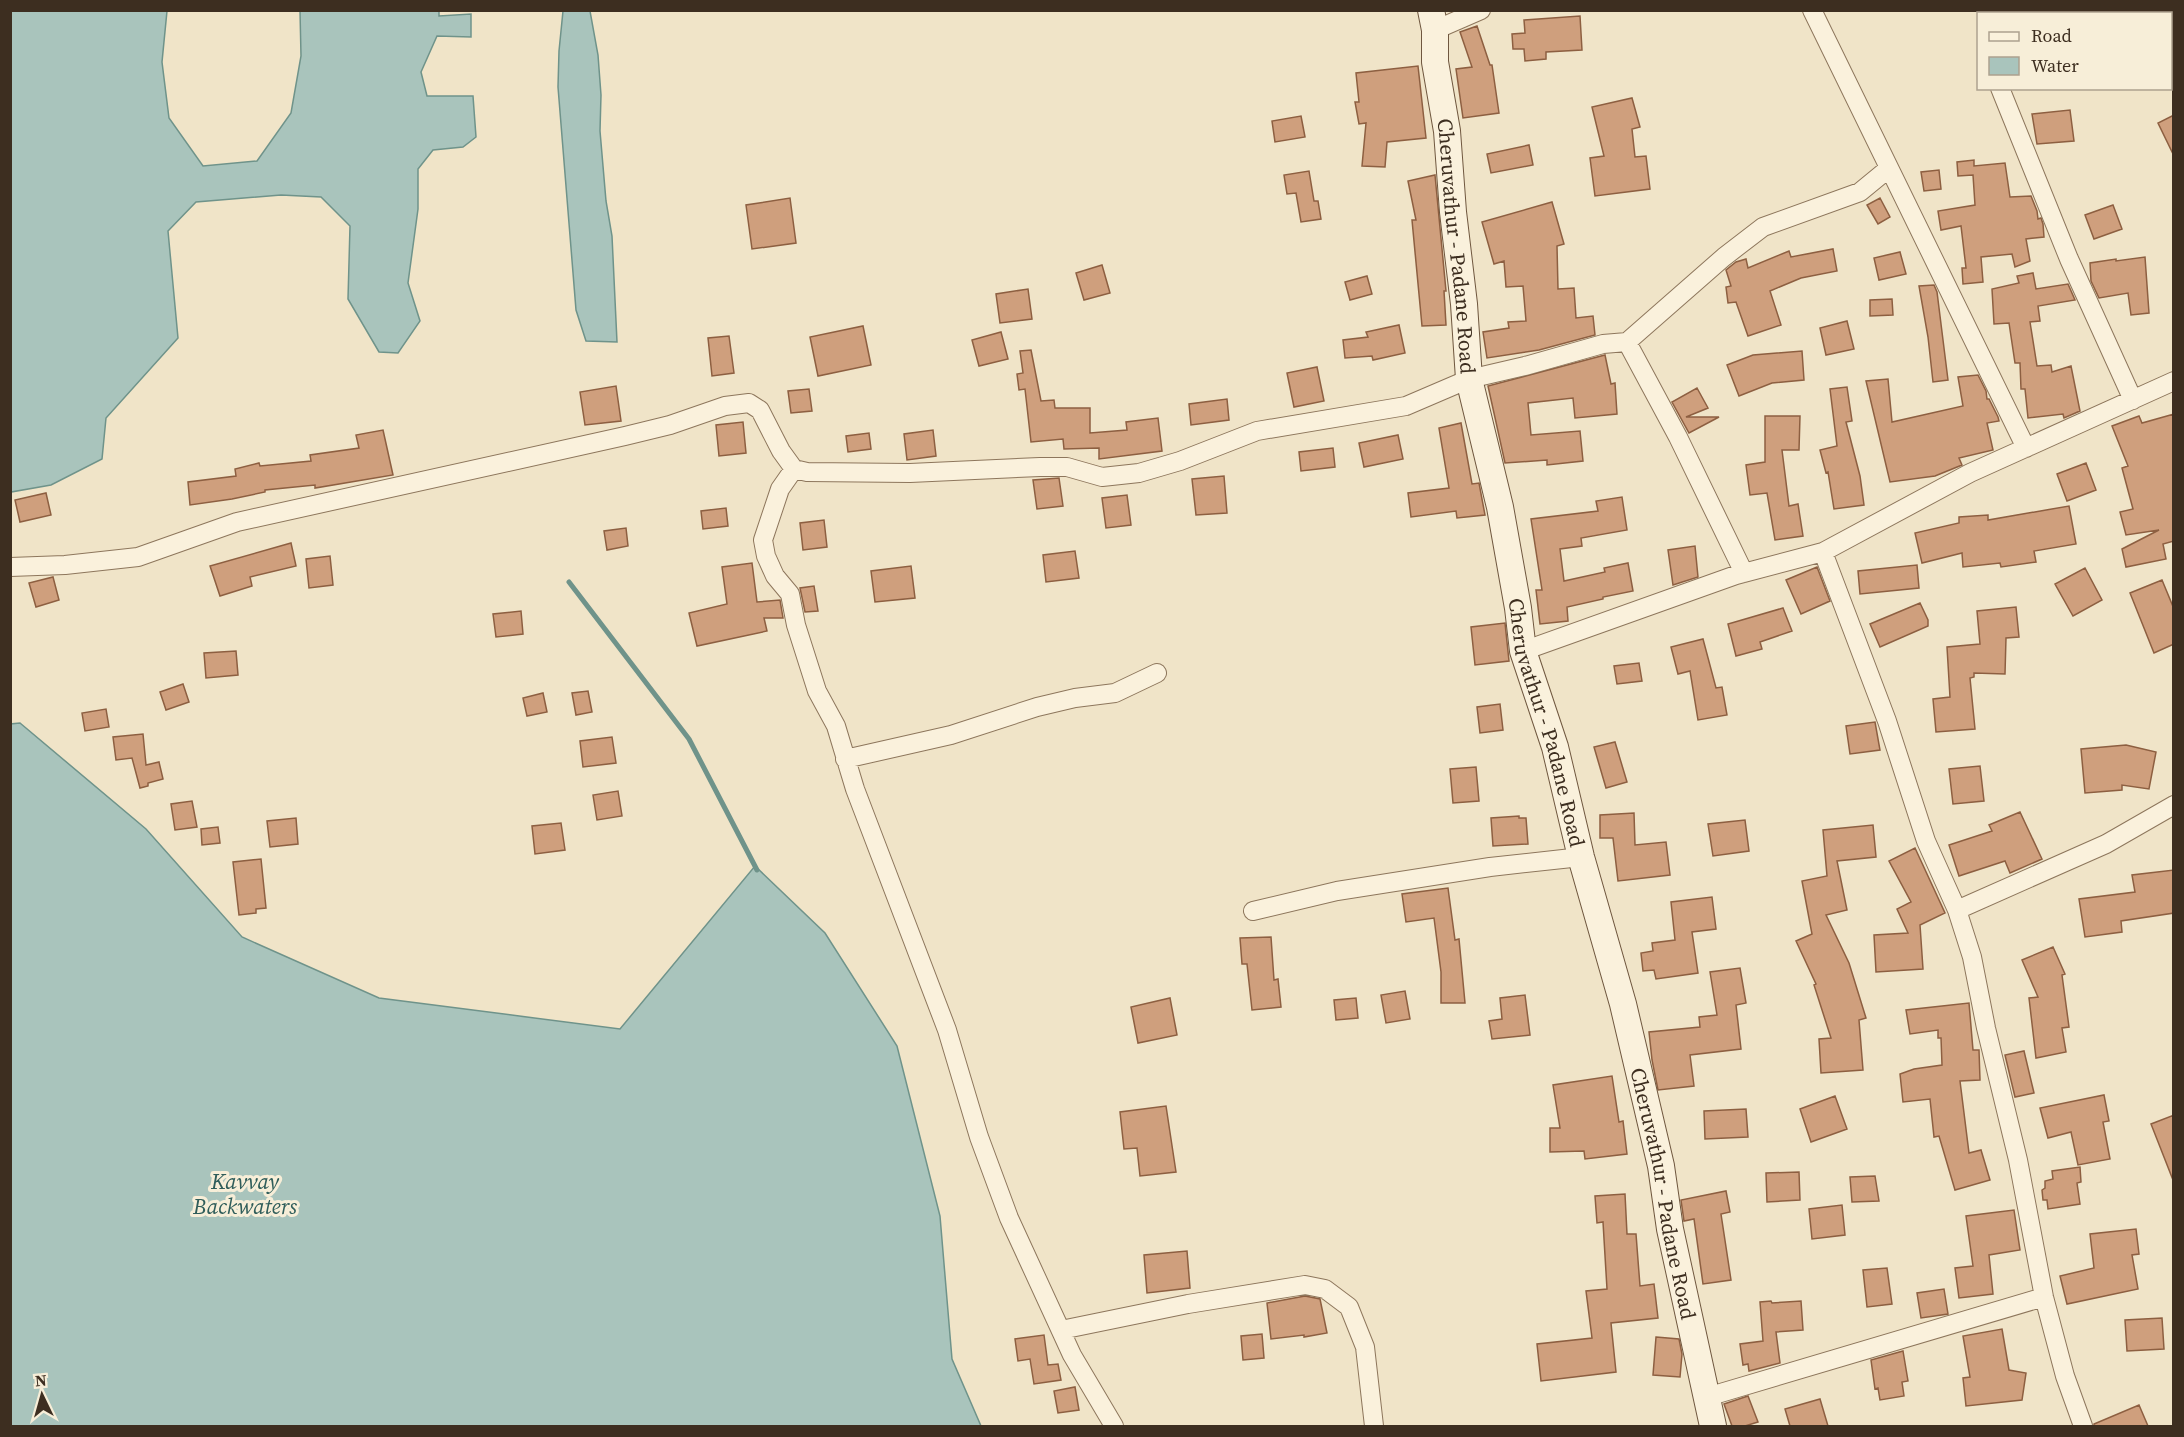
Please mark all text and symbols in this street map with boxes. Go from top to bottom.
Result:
legend [1977,12,2172,90]
text: Road [2031,23,2072,48]
text: Water [2031,53,2079,78]
street label: Cheruvathur - Padane Road [1431,116,1483,375]
street label: Cheruvathur - Padane Road [1502,596,1593,850]
street label: Cheruvathur - Padane Road [1624,1065,1704,1322]
water label: Kavvay Backwaters [192,1166,297,1221]
north arrow [12,1365,72,1425]
text: N [34,1369,48,1392]

